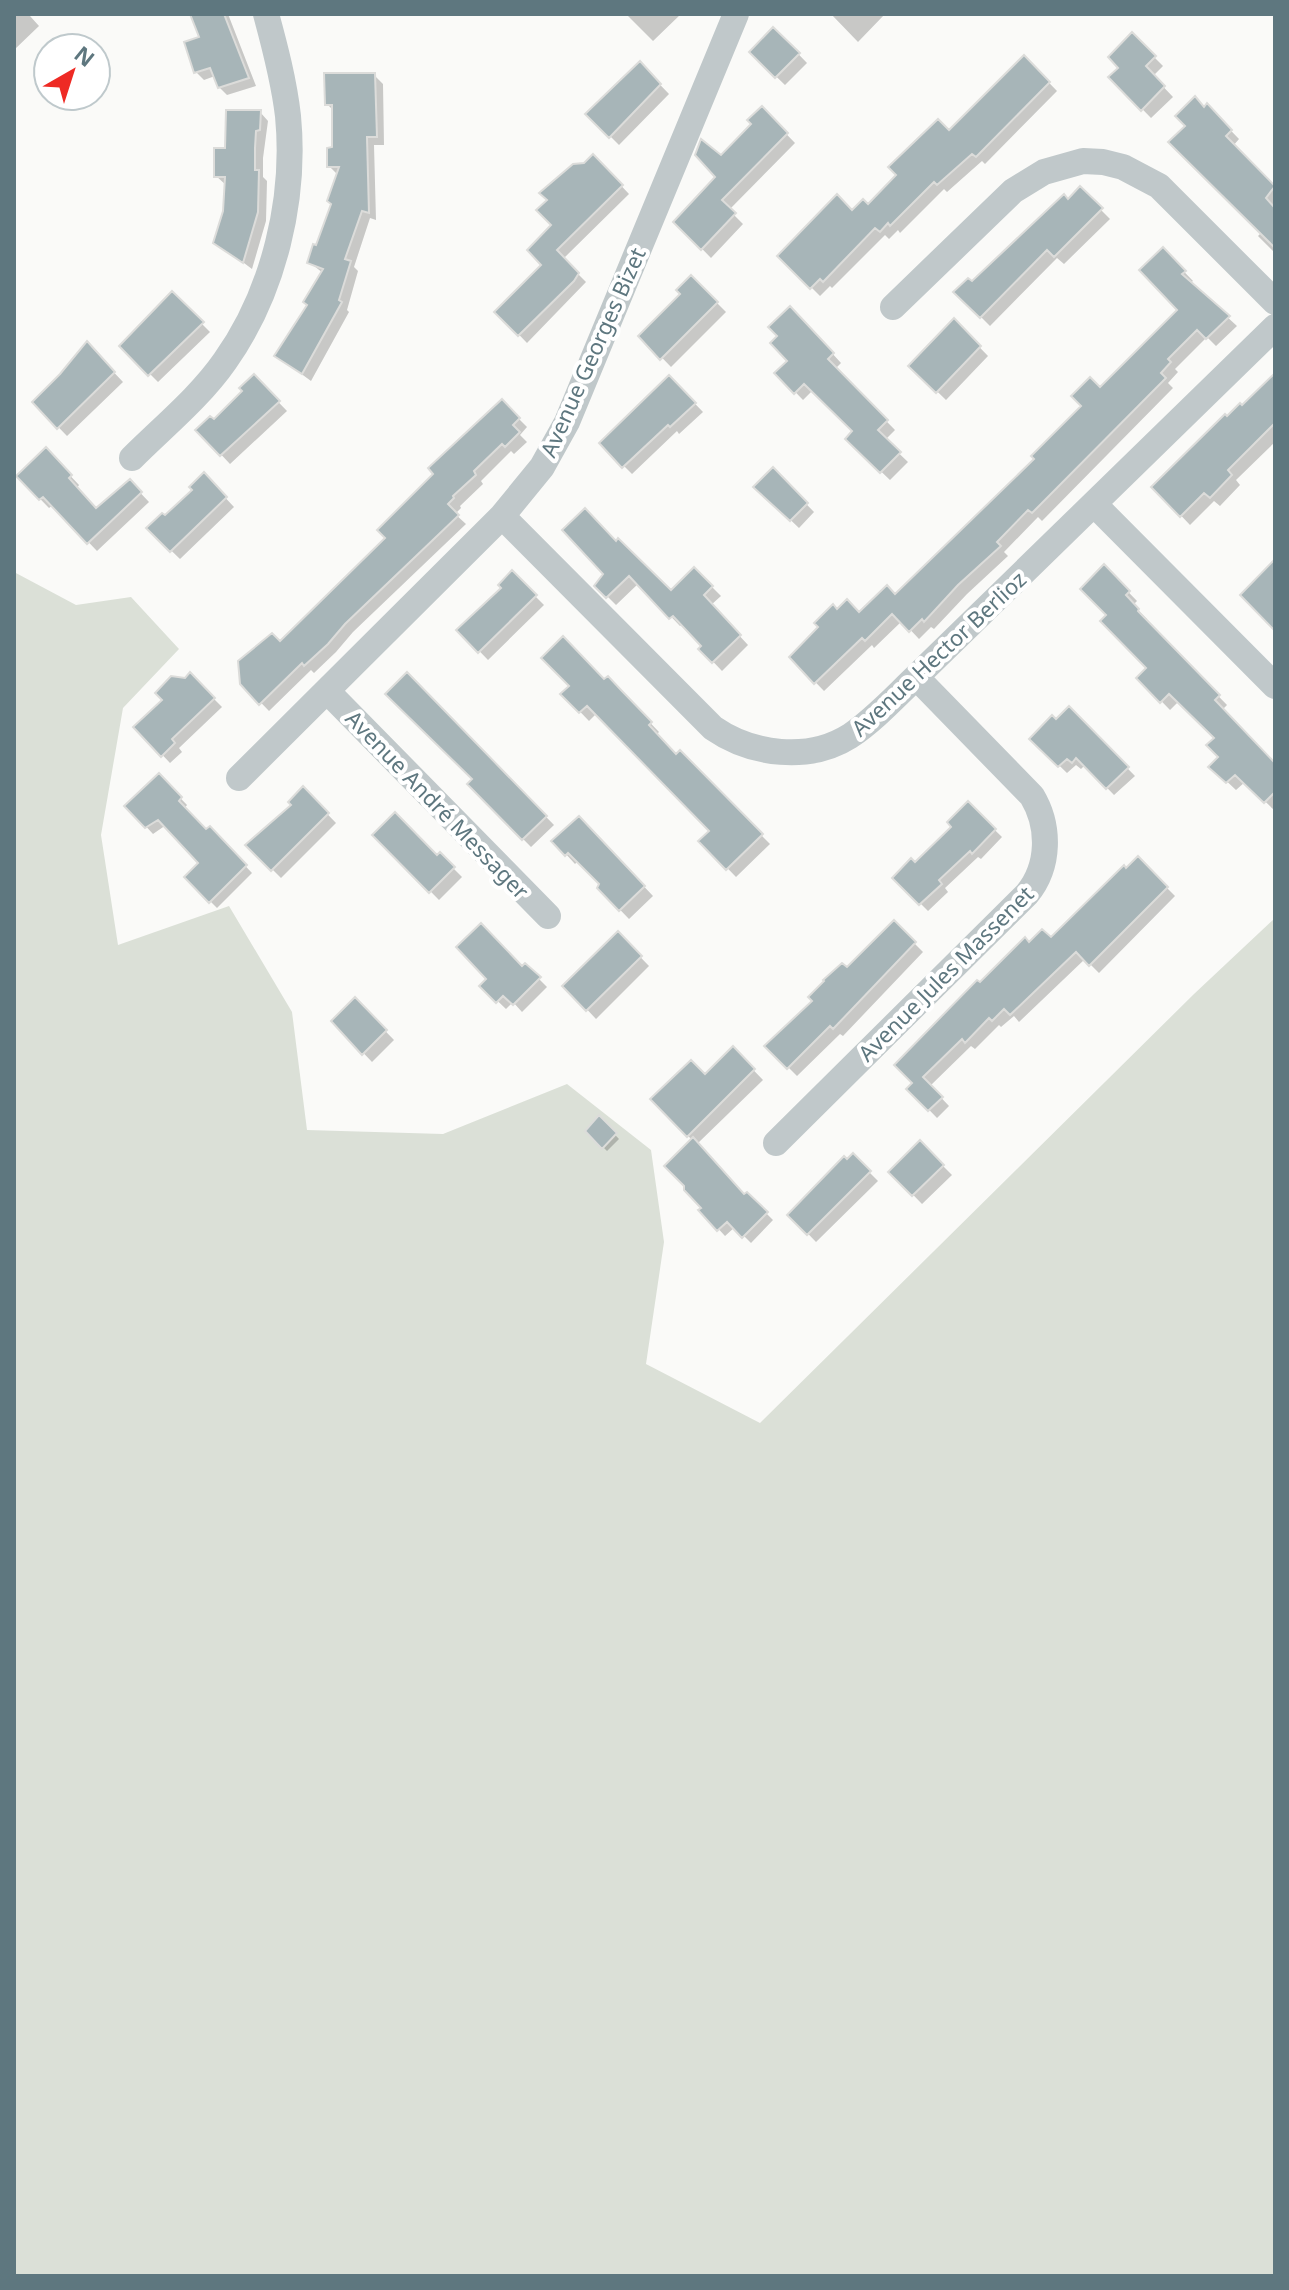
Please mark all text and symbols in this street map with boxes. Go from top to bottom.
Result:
north arrow [32,32,112,112]
text: N [69,38,102,73]
street label: Avenue Georges Bizet [532,242,652,462]
street label: Avenue Hector Berlioz [844,564,1032,742]
street label: Avenue André Messager [340,703,536,905]
street label: Avenue Jules Massenet [851,879,1039,1067]

